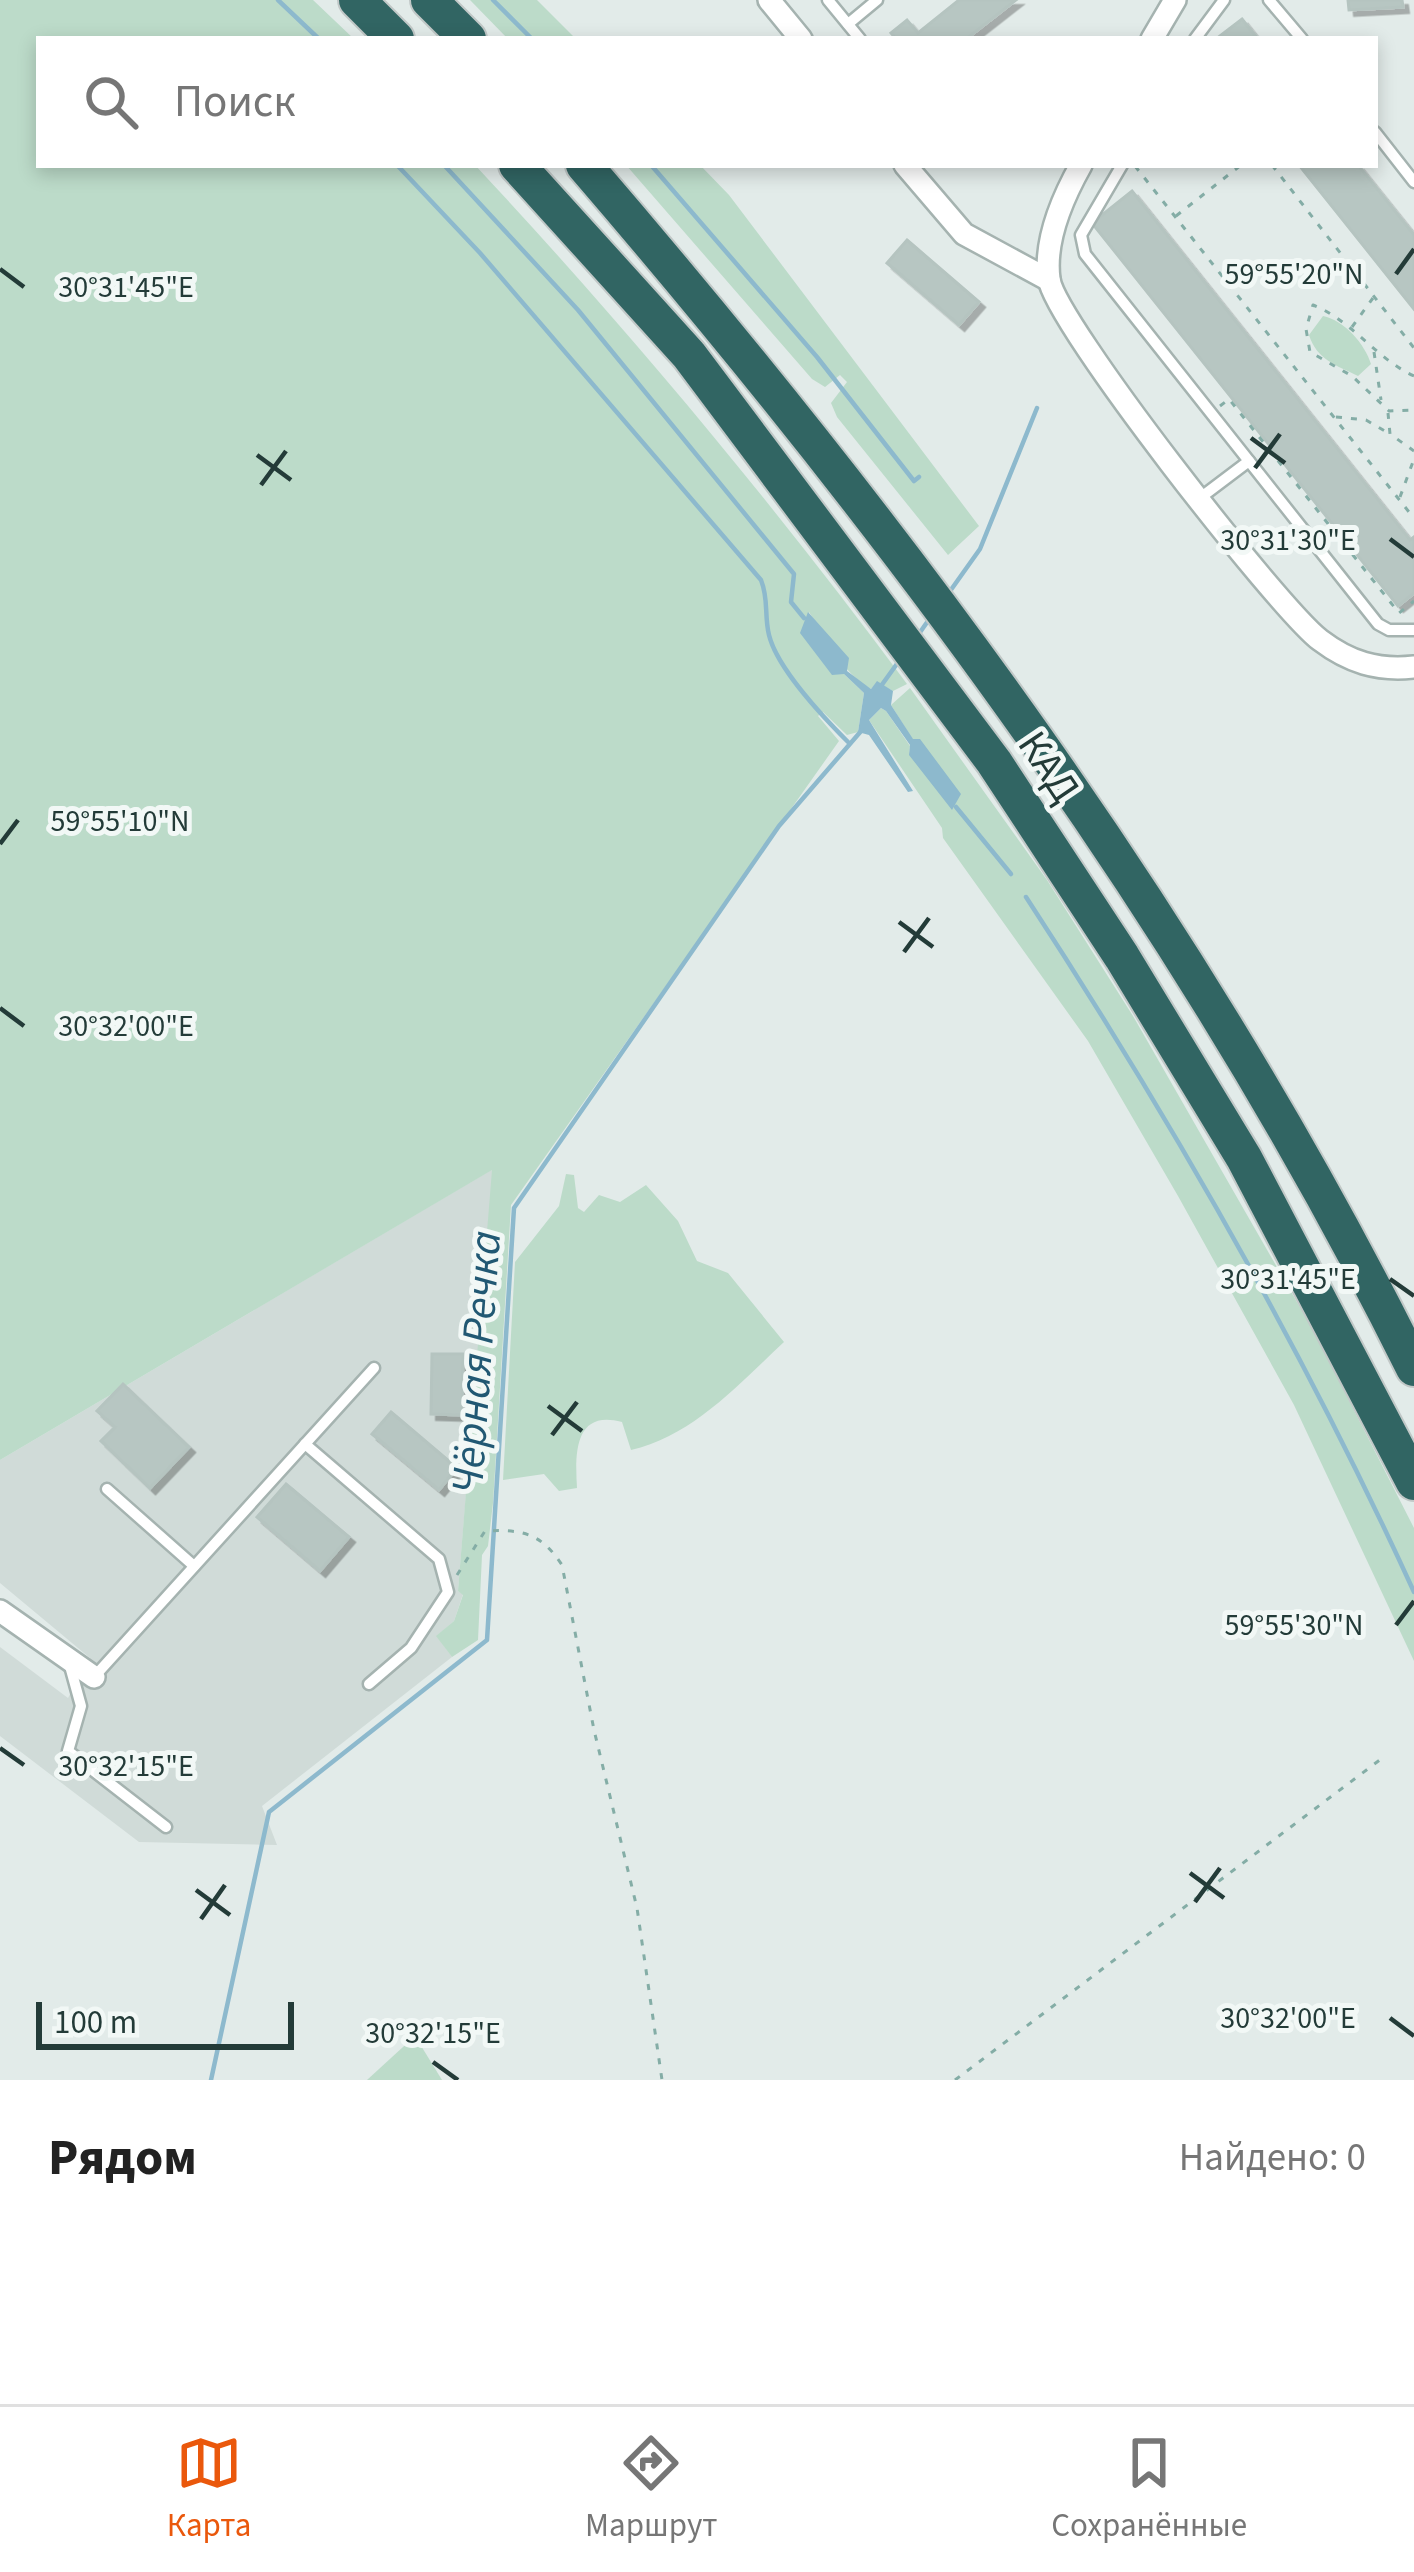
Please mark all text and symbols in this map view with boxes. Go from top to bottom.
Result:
search box [36,36,1378,168]
icon: search [78,69,144,135]
text: Поиск [174,70,296,134]
text: 59°55'20"N [1224,253,1364,296]
text: 30°31'45"E [58,266,194,309]
text: 30°31'30"E [1220,519,1356,562]
street label: КАД [1003,720,1094,815]
text: 59°55'10"N [50,800,190,843]
text: 30°32'00"E [58,1005,194,1048]
water label: Чёрная Речка [436,1228,518,1496]
text: 30°31'45"E [1220,1258,1356,1301]
text: 59°55'30"N [1224,1604,1364,1647]
text: 30°32'15"E [58,1745,194,1788]
scale bar [36,1996,294,2049]
text: 30°32'00"E [1220,1997,1356,2040]
text: 100 m [54,1999,137,2046]
text: 30°32'15"E [365,2012,501,2055]
text: Рядом [48,2122,197,2194]
text: Найдено: 0 [1179,2130,1366,2186]
tab: Карта [167,2430,251,2549]
tab: Маршрут [585,2430,718,2549]
tab: Сохранённые [1051,2430,1247,2549]

